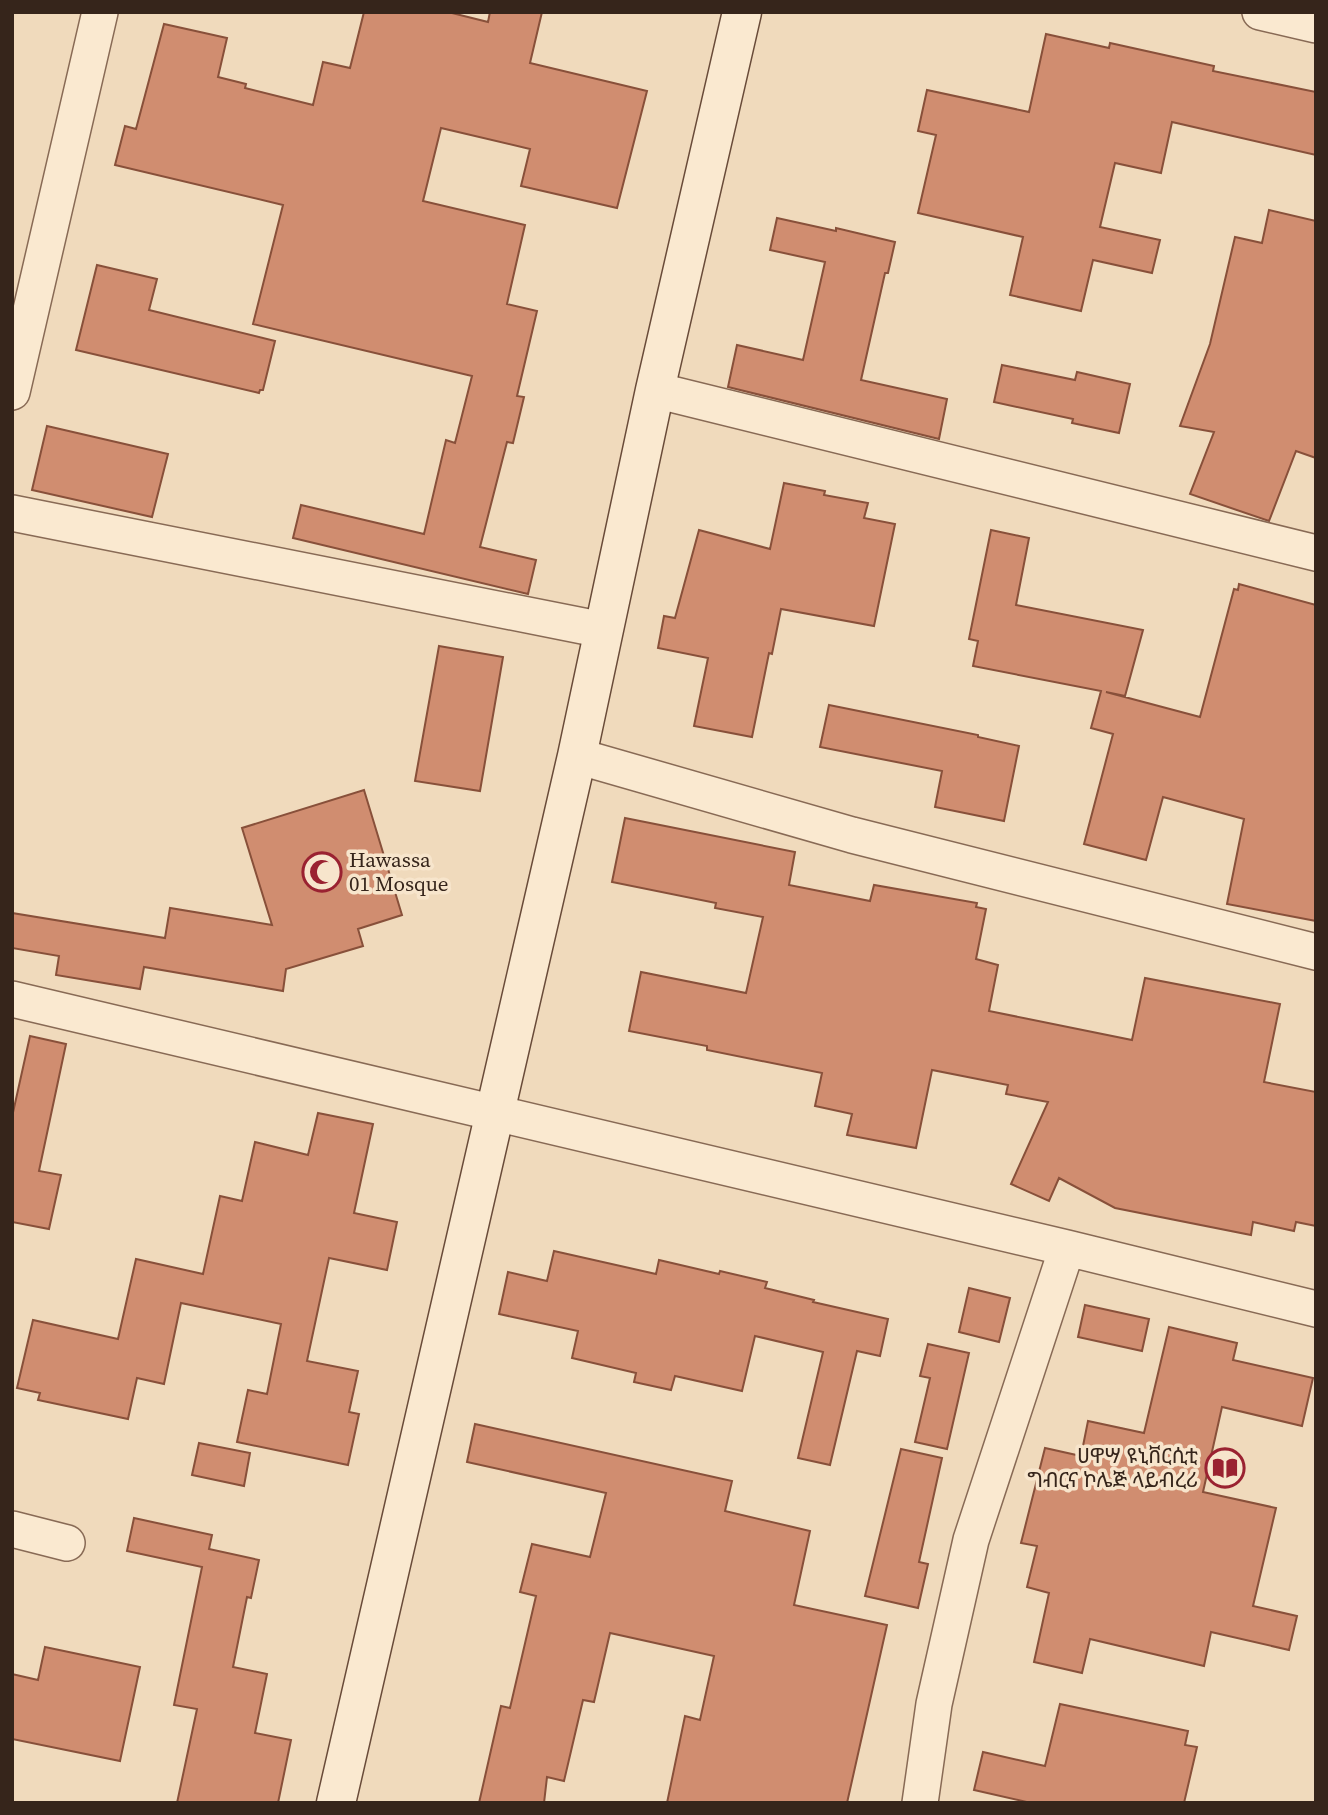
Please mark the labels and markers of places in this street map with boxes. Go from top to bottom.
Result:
place label: Hawassa 01 Mosque [349,845,449,898]
mosque icon: Hawassa 01 Mosque [301,851,343,893]
place label: ሀዋሣ ዩኒቨርሲቲ ግብርና ኮሌጅ ላይብረሪ [1027,1441,1198,1494]
library icon: ሀዋሣ ዩኒቨርሲቲ ግብርና ኮሌጅ ላይብረሪ [1204,1447,1246,1489]

